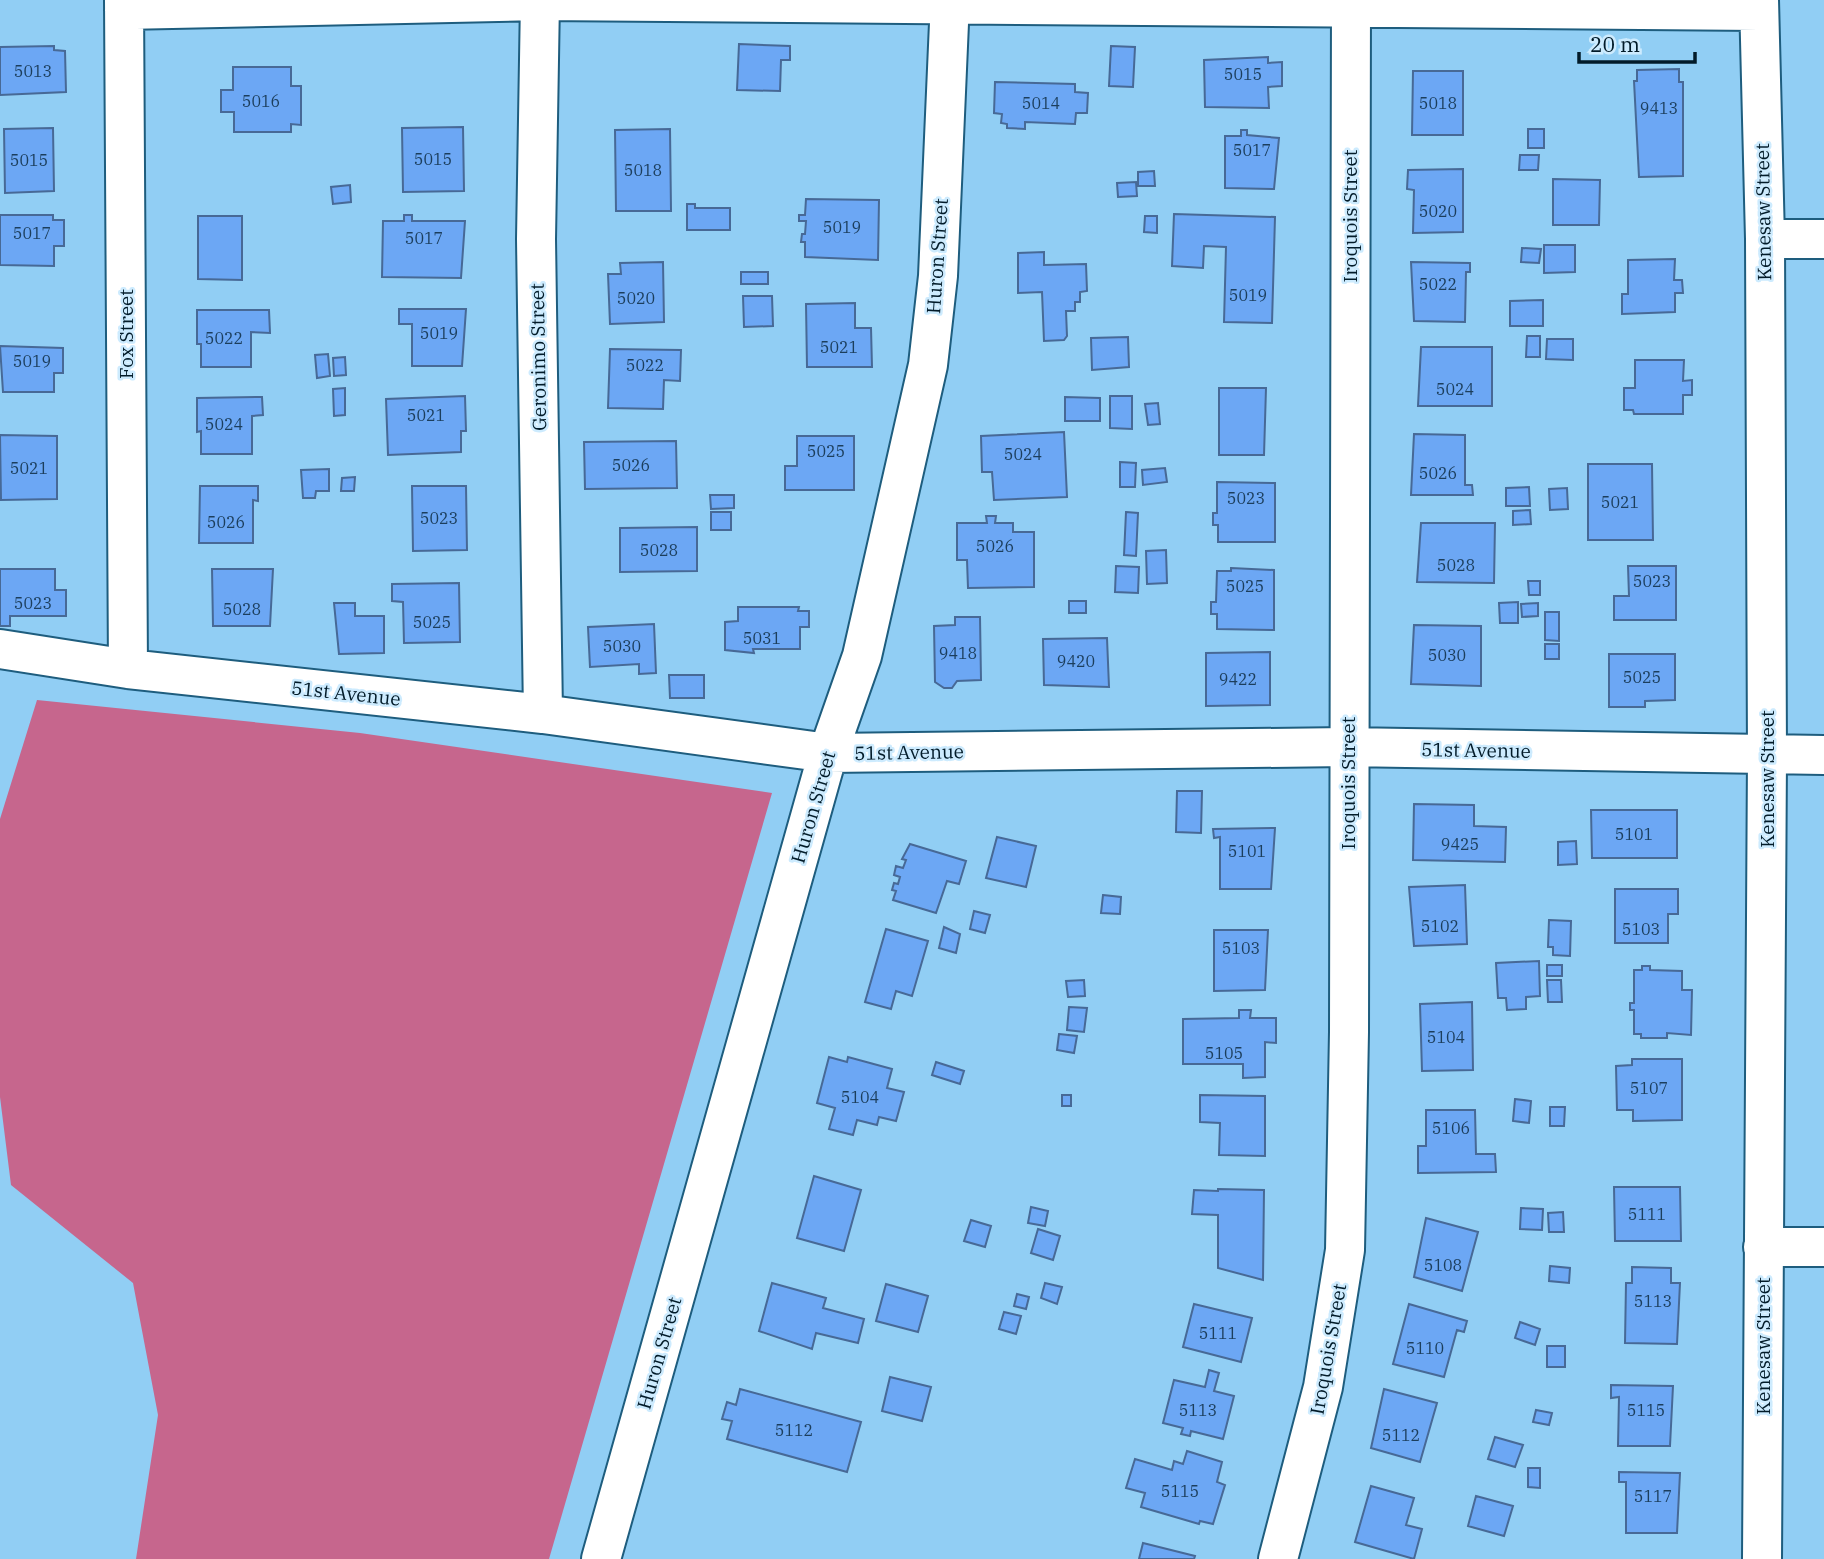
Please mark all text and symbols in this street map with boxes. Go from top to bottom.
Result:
scale bar [1579,21,1694,65]
text: 20 m [1590,30,1640,58]
house number: 5013 [14,61,52,81]
house number: 5015 [1224,64,1262,84]
house number: 5016 [242,91,280,111]
house number: 5014 [1022,93,1060,113]
house number: 5018 [1419,93,1457,113]
house number: 9413 [1640,98,1678,118]
house number: 5017 [1233,140,1271,160]
street label: Kenesaw Street [1750,143,1776,281]
house number: 5015 [414,149,452,169]
street label: Iroquois Street [1338,149,1362,282]
house number: 5015 [10,150,48,170]
house number: 5018 [624,160,662,180]
street label: Huron Street [921,197,953,315]
house number: 5020 [1419,201,1457,221]
house number: 5019 [823,217,861,237]
house number: 5017 [13,223,51,243]
house number: 5017 [405,228,443,248]
house number: 5022 [1419,274,1457,294]
street label: Geronimo Street [525,283,551,431]
house number: 5019 [1229,285,1267,305]
house number: 5020 [617,288,655,308]
street label: Fox Street [114,289,138,379]
house number: 5019 [420,323,458,343]
house number: 5022 [205,328,243,348]
house number: 5021 [820,337,858,357]
house number: 5019 [13,351,51,371]
house number: 5022 [626,355,664,375]
house number: 5024 [1436,379,1474,399]
house number: 5021 [407,405,445,425]
house number: 5024 [205,414,243,434]
house number: 5025 [807,441,845,461]
house number: 5024 [1004,444,1042,464]
house number: 5026 [612,455,650,475]
house number: 5021 [10,458,48,478]
house number: 5026 [1419,463,1457,483]
house number: 5023 [1227,488,1265,508]
house number: 5021 [1601,492,1639,512]
house number: 5023 [420,508,458,528]
house number: 5026 [207,512,245,532]
house number: 5026 [976,536,1014,556]
house number: 5028 [640,540,678,560]
house number: 5028 [1437,555,1475,575]
house number: 5023 [1633,571,1671,591]
house number: 5025 [1226,576,1264,596]
house number: 5023 [14,593,52,613]
house number: 5028 [223,599,261,619]
house number: 5025 [413,612,451,632]
house number: 5031 [743,628,781,648]
house number: 5030 [603,636,641,656]
house number: 9418 [939,643,977,663]
house number: 5030 [1428,645,1466,665]
house number: 9420 [1057,651,1095,671]
house number: 5025 [1623,667,1661,687]
house number: 9422 [1219,669,1257,689]
street label: 51st Avenue [290,675,402,711]
street label: Kenesaw Street [1755,710,1779,848]
street label: Iroquois Street [1336,716,1360,849]
street label: 51st Avenue [1421,737,1531,763]
street label: 51st Avenue [854,739,964,765]
street label: Huron Street [786,748,841,866]
house number: 5101 [1615,824,1653,844]
house number: 9425 [1441,834,1479,854]
house number: 5101 [1228,841,1266,861]
house number: 5102 [1421,916,1459,936]
house number: 5103 [1622,919,1660,939]
house number: 5103 [1222,938,1260,958]
house number: 5104 [1427,1027,1465,1047]
house number: 5105 [1205,1043,1243,1063]
house number: 5107 [1630,1078,1668,1098]
house number: 5104 [841,1087,879,1107]
house number: 5106 [1432,1118,1470,1138]
house number: 5111 [1628,1204,1666,1224]
house number: 5108 [1424,1255,1462,1275]
street label: Kenesaw Street [1751,1277,1775,1415]
street label: Iroquois Street [1305,1281,1351,1416]
house number: 5113 [1634,1291,1672,1311]
street label: Huron Street [632,1294,687,1412]
house number: 5111 [1199,1323,1237,1343]
house number: 5110 [1406,1338,1444,1358]
house number: 5113 [1179,1400,1217,1420]
house number: 5115 [1627,1400,1665,1420]
house number: 5112 [775,1420,813,1440]
house number: 5112 [1382,1425,1420,1445]
house number: 5115 [1161,1481,1199,1501]
house number: 5117 [1634,1486,1672,1506]

